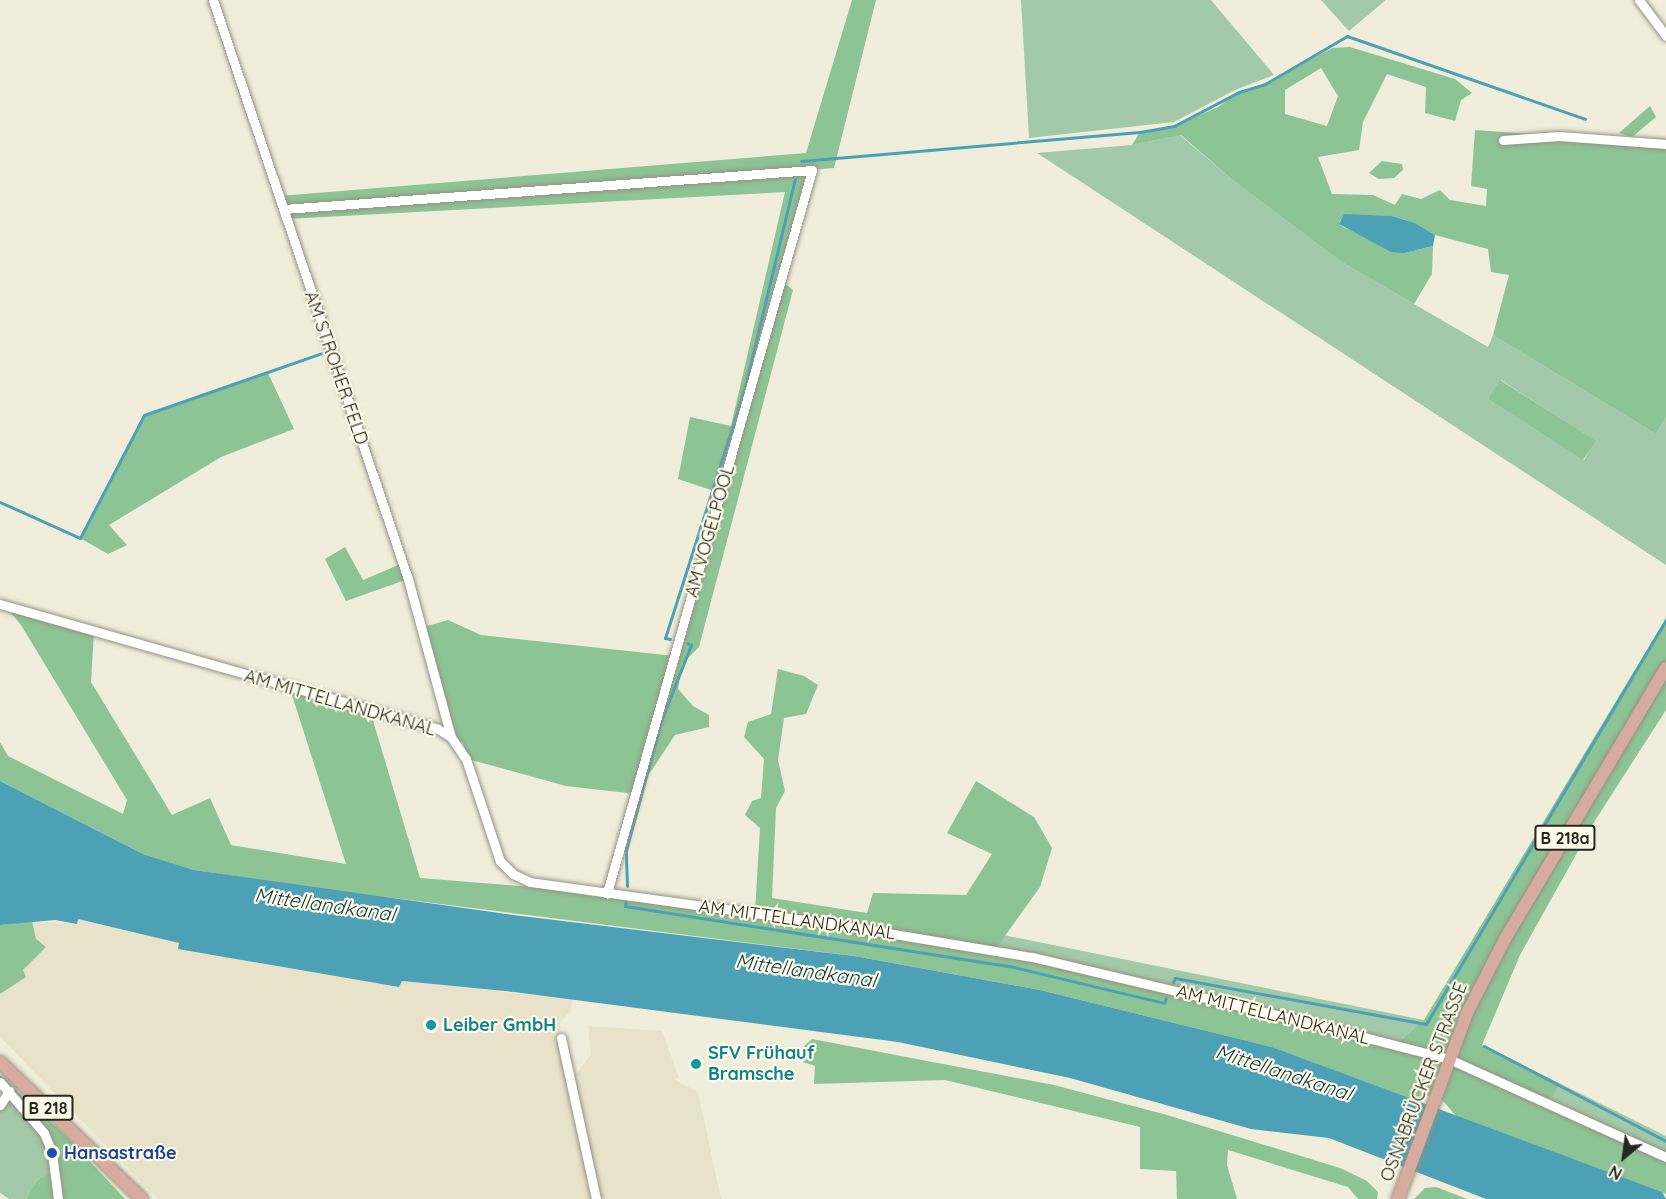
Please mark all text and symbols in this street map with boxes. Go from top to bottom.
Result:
street label: AM STROHER FELD [300,288,372,448]
street label: AM VOGELPOOL [681,462,739,600]
street label: AM MITTELLANDKANAL [242,665,438,741]
road number: B 218a [1534,825,1596,851]
water label: Mittellandkanal [253,882,397,926]
street label: AM MITTELLANDKANAL [697,896,897,944]
water label: Mittellandkanal [734,948,878,992]
street label: OSNABRÜCKER STRASSE [1376,979,1472,1185]
street label: AM MITTELLANDKANAL [1174,981,1372,1049]
place label: Leiber GmbH [443,1014,556,1036]
marker: Leiber GmbH [424,1018,438,1032]
water label: Mittellandkanal [1213,1039,1355,1105]
place label: SFV Frühauf Bramsche [708,1043,815,1086]
marker: SFV Frühauf Bramsche [689,1057,703,1071]
road number: B 218 [21,1095,75,1121]
north arrow [1594,1127,1654,1187]
place label: Hansastraße [64,1142,177,1164]
marker: Hansastraße [45,1146,59,1160]
text: N [1605,1161,1625,1184]

